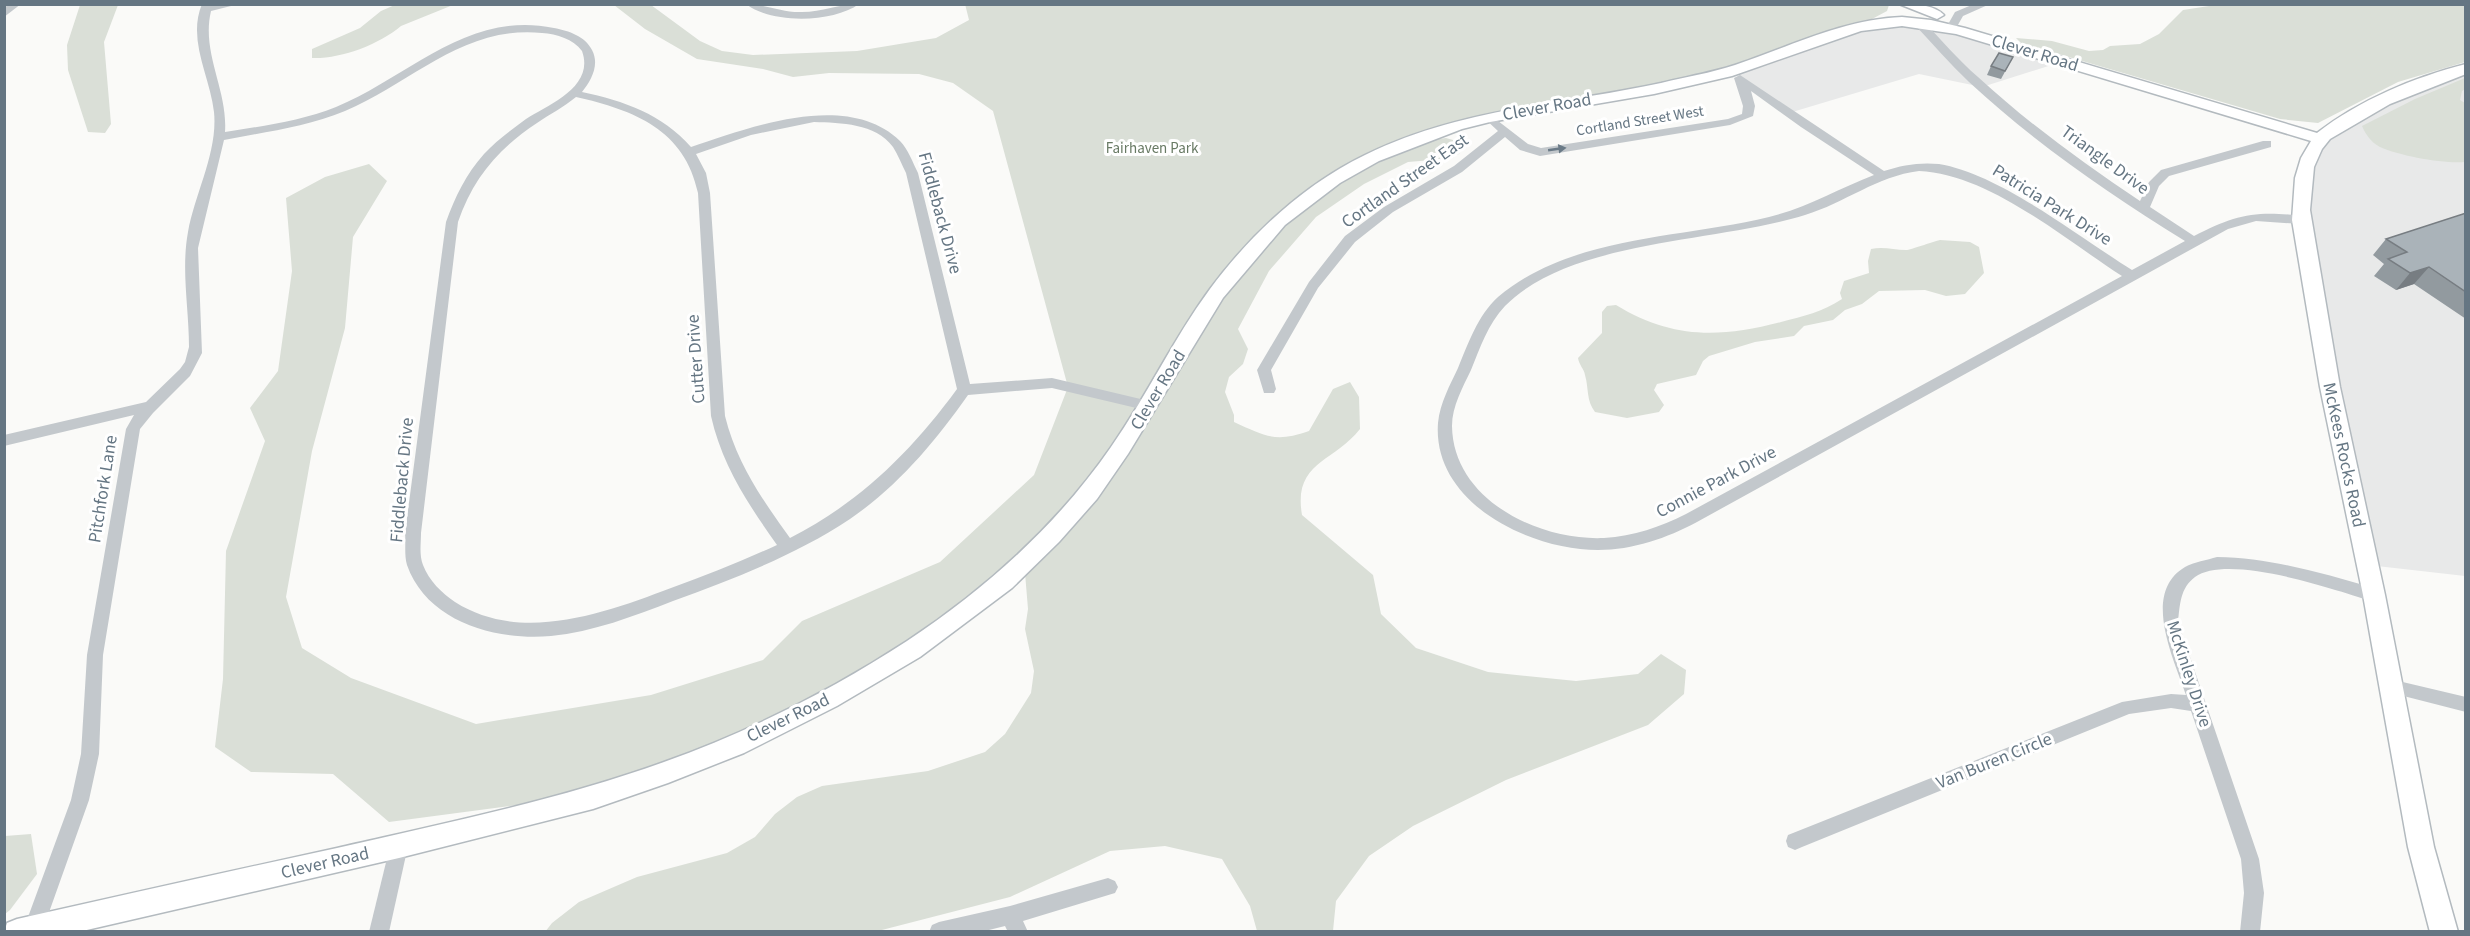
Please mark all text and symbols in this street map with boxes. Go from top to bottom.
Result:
street label: Clever Road [1988,28,2082,78]
street label: Clever Road [1501,87,1593,127]
street label: Cortland Street West [1575,101,1705,141]
street label: Triangle Drive [2056,119,2154,201]
street label: Cortland Street East [1336,128,1474,234]
park label: Fairhaven Park [1106,138,1199,159]
one-way arrow [1547,145,1566,154]
street label: Fiddleback Drive [912,149,968,277]
street label: Patricia Park Drive [1987,158,2117,252]
street label: Cutter Drive [680,314,712,404]
street label: Clever Road [1124,345,1192,435]
street label: McKees Rocks Road [2316,380,2372,530]
street label: Fiddleback Drive [384,416,420,544]
street label: Pitchfork Lane [82,433,124,545]
street label: Connie Park Drive [1651,440,1781,524]
street label: McKinley Drive [2160,618,2218,731]
street label: Clever Road [742,687,834,749]
street label: Van Buren Circle [1932,726,2056,796]
street label: Clever Road [279,841,371,885]

